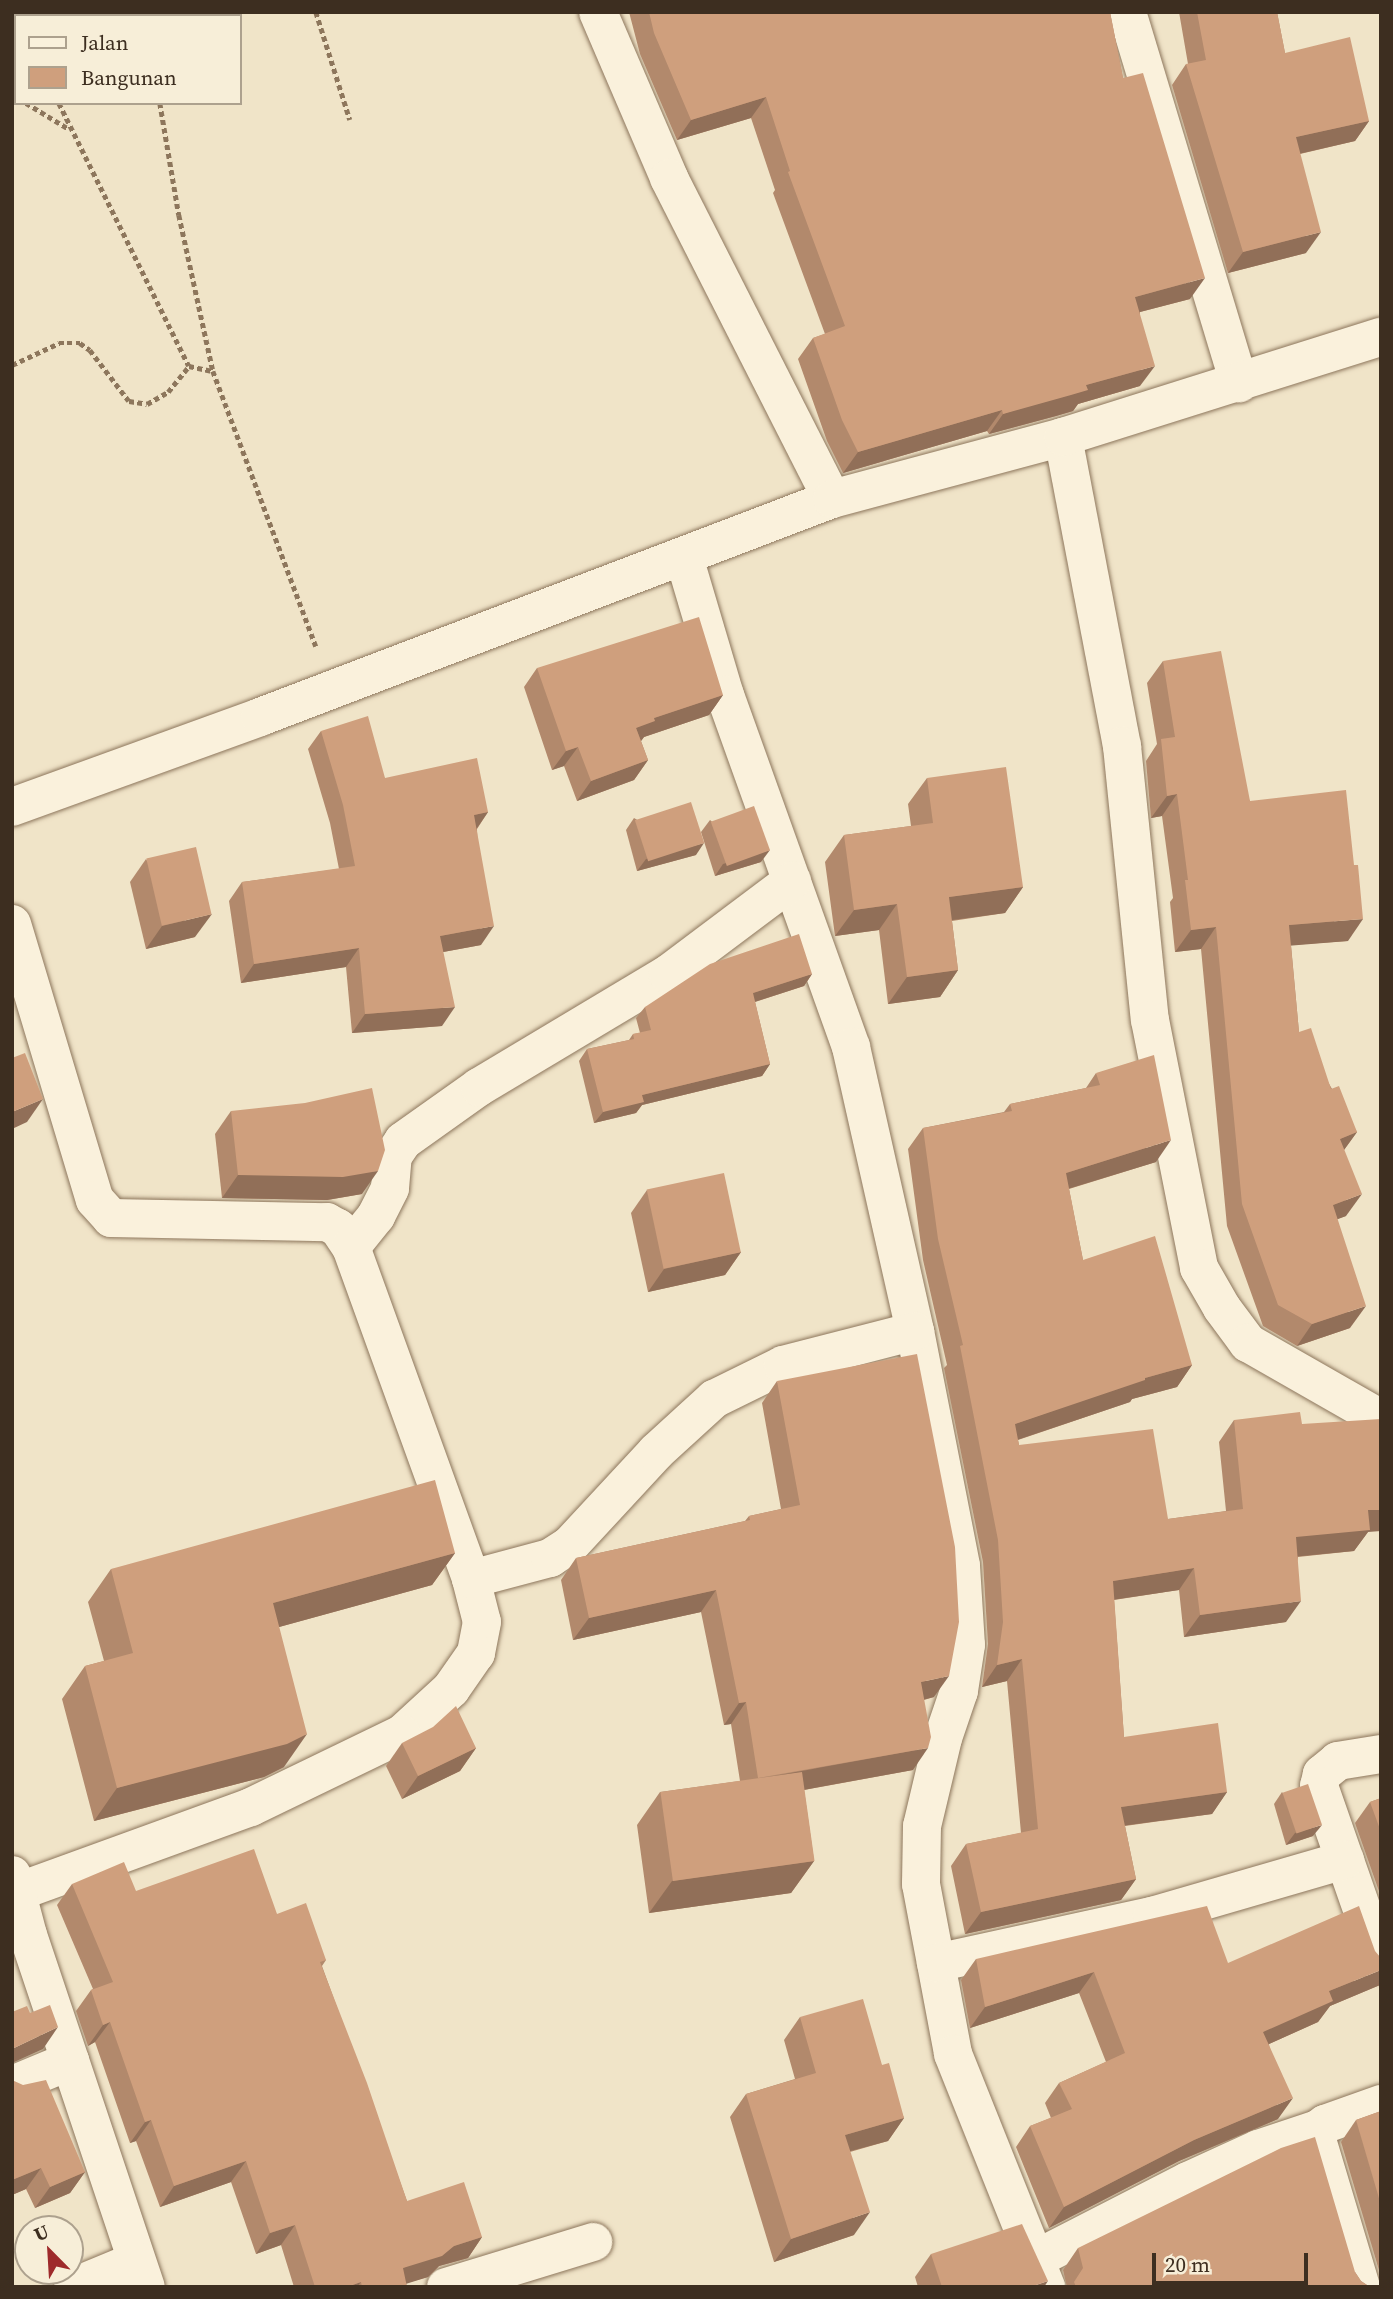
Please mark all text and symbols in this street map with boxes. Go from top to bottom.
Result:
legend [14,14,242,105]
text: Jalan [81,28,128,57]
text: Bangunan [81,63,177,92]
north arrow [14,2215,84,2285]
text: U [30,2218,53,2247]
scale bar [1155,2240,1311,2284]
text: 20 m [1165,2250,1210,2279]

